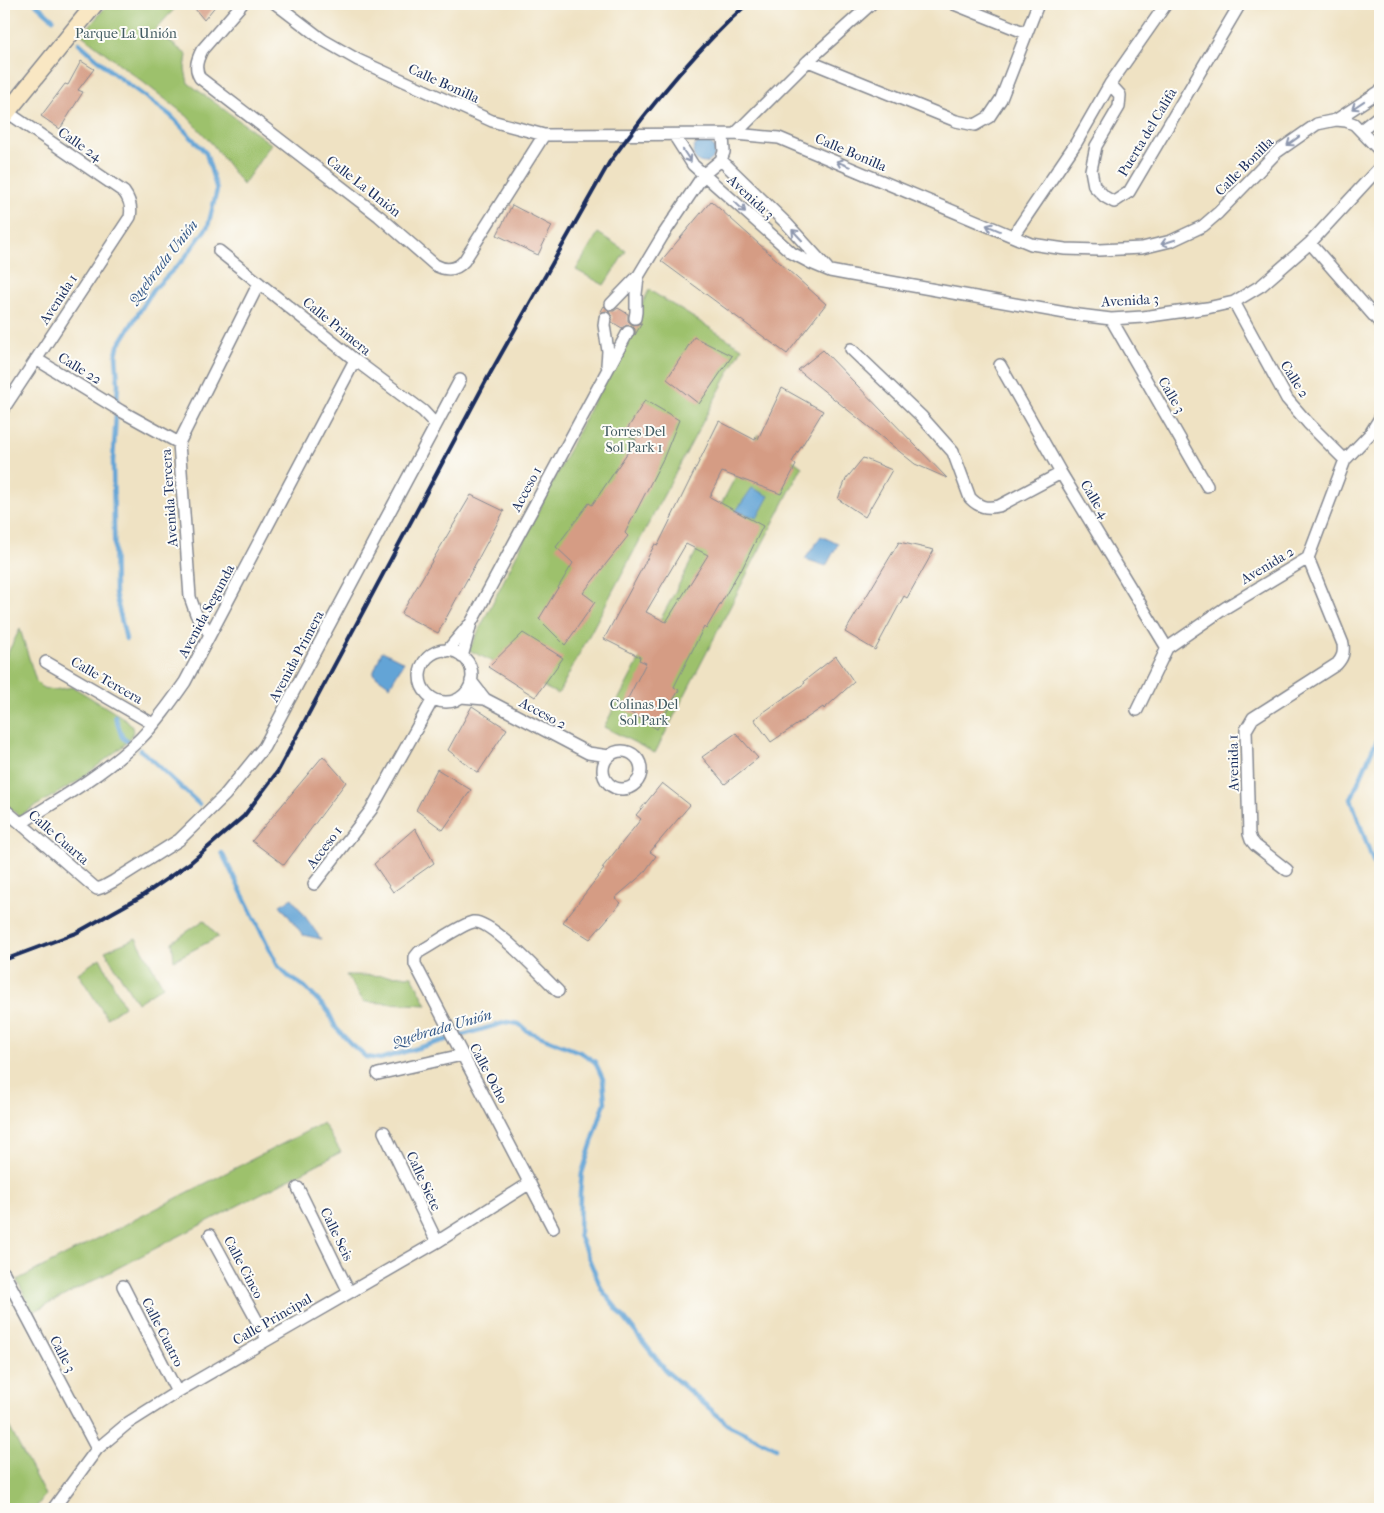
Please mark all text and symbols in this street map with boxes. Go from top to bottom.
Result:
park label: Parque La Unión [75,25,177,42]
street label: Calle Bonilla [406,60,482,107]
street label: Puerta del Califa [1114,85,1181,180]
one-way arrow [1351,100,1365,111]
street label: Calle 24 [55,124,105,166]
street label: Calle Bonilla [812,130,890,175]
street label: Calle Bonilla [1211,133,1278,199]
one-way arrow [1286,136,1300,146]
one-way arrow [682,149,692,163]
street label: Calle La Unión [323,152,404,221]
one-way arrow [836,159,851,169]
street label: Avenida 3 [723,171,777,223]
one-way arrow [733,201,746,213]
water label: Quebrada Unión [124,216,202,309]
one-way arrow [985,222,1000,231]
one-way arrow [791,229,803,241]
one-way arrow [1160,237,1176,247]
street label: Avenida 1 [35,271,81,329]
street label: Avenida 3 [1100,291,1159,311]
street label: Calle Primera [299,294,375,359]
street label: Calle 22 [55,349,105,388]
street label: Calle 2 [1277,358,1313,401]
street label: Calle 3 [1154,374,1189,416]
park label: Torres Del Sol Park 1 [602,423,666,456]
street label: Avenida Tercera [158,448,181,549]
street label: Acceso 1 [507,464,545,516]
street label: Calle 4 [1077,477,1113,522]
street label: Avenida 2 [1237,543,1297,588]
street label: Avenida Segunda [174,561,239,662]
street label: Avenida Primera [265,607,328,706]
street label: Calle Tercera [68,653,146,708]
street label: Acceso 2 [515,694,569,733]
park label: Colinas Del Sol Park [610,696,678,729]
street label: Avenida 1 [1225,734,1243,792]
street label: Calle Cuarta [25,806,93,869]
street label: Acceso 1 [302,823,346,873]
water label: Quebrada Unión [389,1005,494,1051]
street label: Calle Ocho [466,1040,511,1106]
street label: Calle Siete [402,1149,445,1214]
street label: Calle Seis [316,1205,357,1264]
street label: Calle Cinco [220,1233,267,1301]
street label: Calle Principal [230,1290,315,1349]
street label: Calle Cuatro [138,1295,187,1370]
street label: Calle 3 [46,1333,79,1376]

